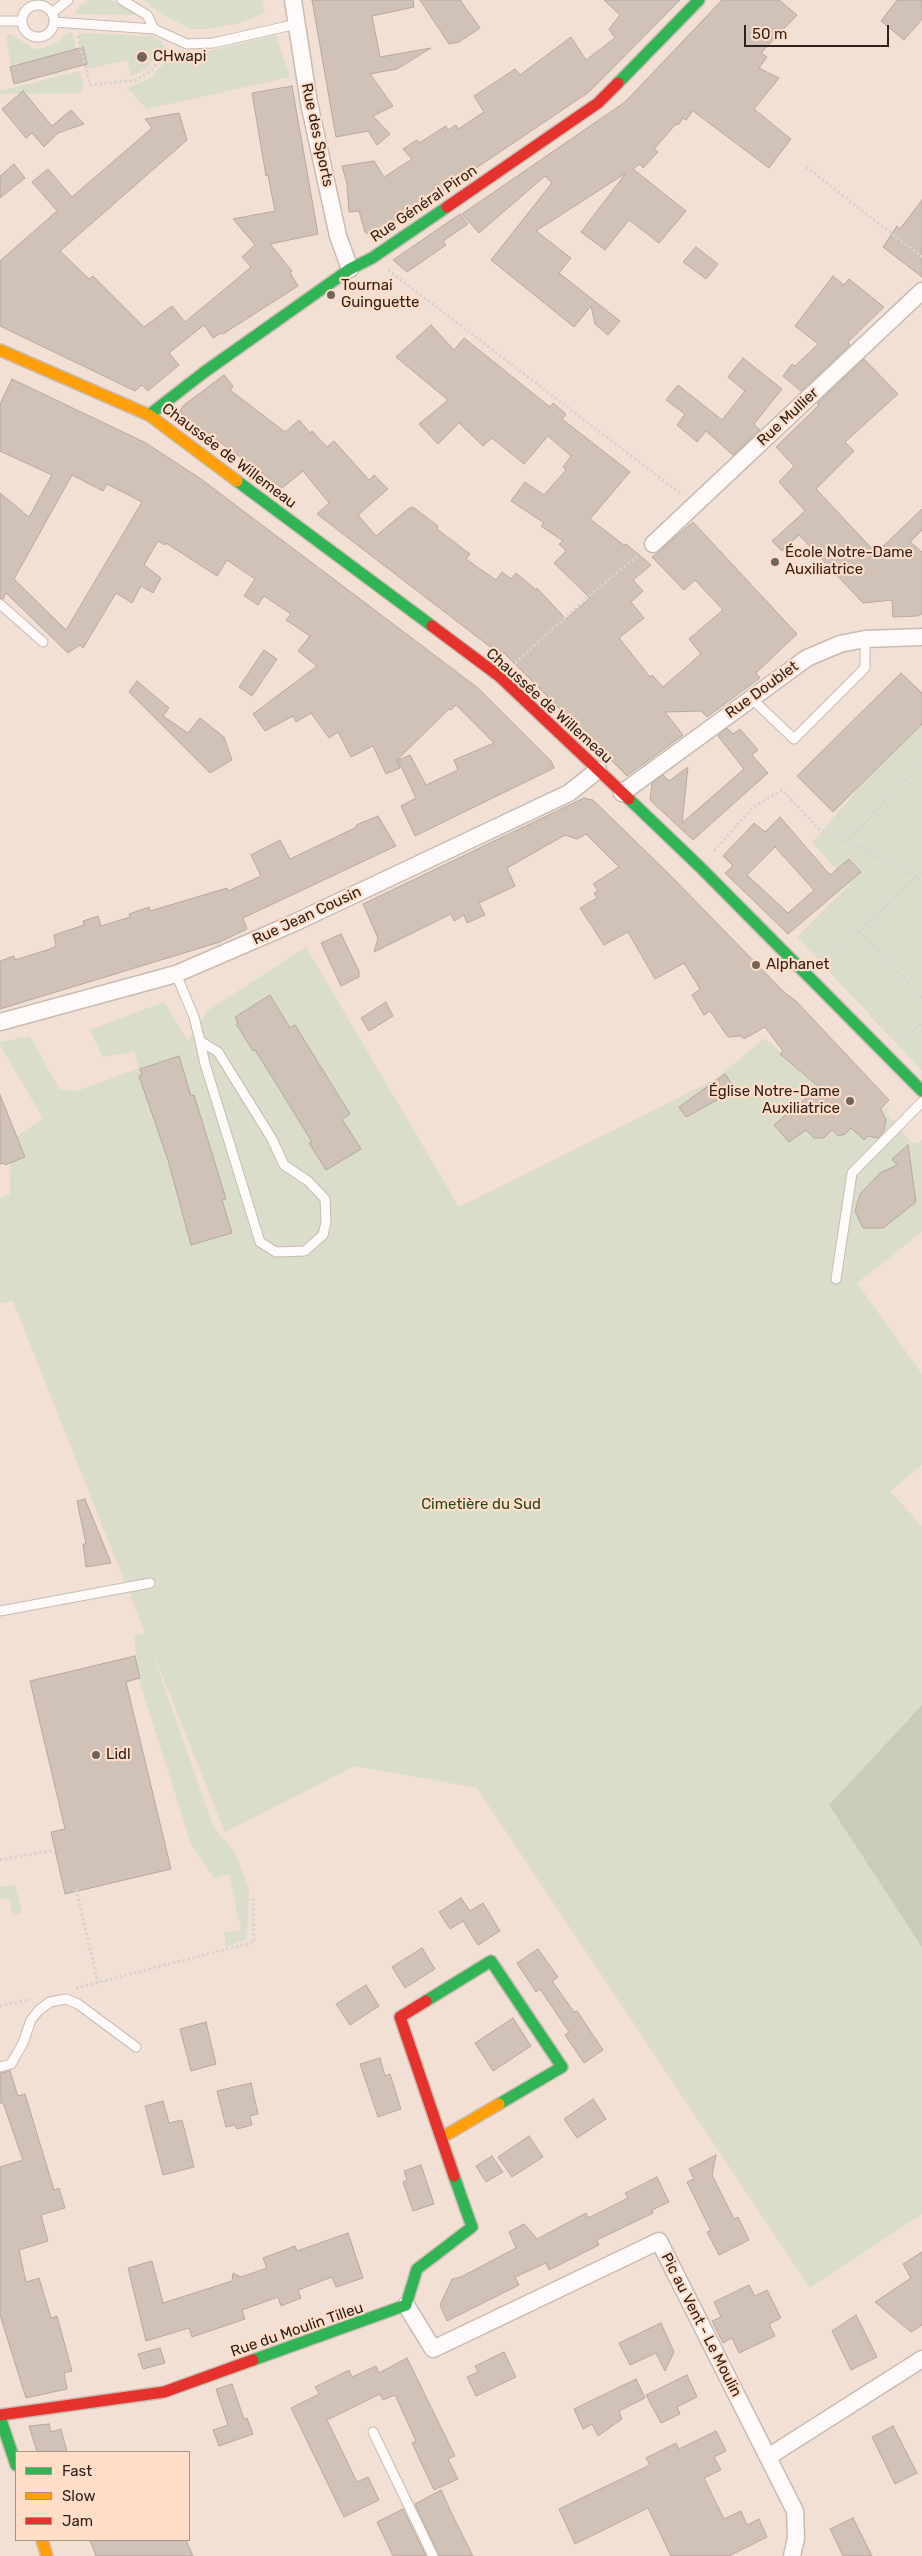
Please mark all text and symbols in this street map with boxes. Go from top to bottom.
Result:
scale bar [747,15,892,47]
text: 50 m [752,25,787,43]
place label: CHwapi [153,48,206,66]
marker: CHwapi [135,50,149,64]
street label: Rue des Sports [297,81,337,189]
street label: Rue Général Piron [367,162,481,246]
place label: Tournai Guinguette [341,277,419,312]
marker: Tournai Guinguette [325,289,337,301]
street label: Rue Mullier [754,384,822,450]
street label: Chaussée de Willemeau [158,400,300,512]
place label: École Notre-Dame Auxiliatrice [785,544,913,579]
marker: École Notre-Dame Auxiliatrice [769,556,781,568]
street label: Chaussée de Willemeau [482,645,616,767]
street label: Rue Doublet [722,658,802,722]
street label: Rue Jean Cousin [250,883,364,949]
place label: Alphanet [766,956,829,974]
marker: Alphanet [750,959,762,971]
place label: Église Notre-Dame Auxiliatrice [709,1083,840,1118]
marker: Église Notre-Dame Auxiliatrice [844,1095,856,1107]
park label: Cimetière du Sud [421,1496,541,1514]
place label: Lidl [106,1746,131,1764]
marker: Lidl [90,1749,102,1761]
street label: Pic au Vent - Le Moulin [657,2250,745,2400]
street label: Rue du Moulin Tilleu [228,2299,366,2361]
legend [15,2451,190,2541]
text: Fast [62,2462,92,2480]
text: Slow [62,2487,95,2505]
text: Jam [62,2512,93,2530]

